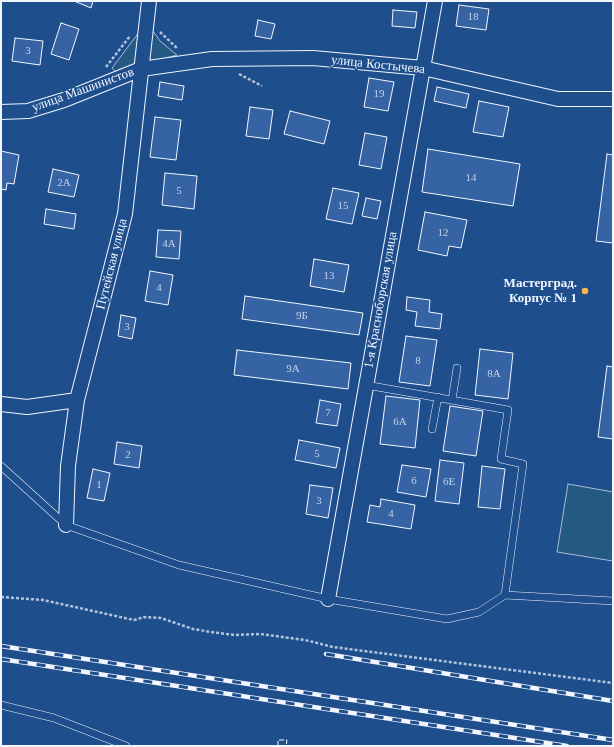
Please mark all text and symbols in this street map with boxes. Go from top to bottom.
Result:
house number: 18 [468,10,478,24]
house number: 3 [25,44,31,58]
street label: улица Костычева [330,52,426,78]
street label: улица Машинистов [30,64,136,116]
house number: 19 [374,87,384,101]
house number: 14 [466,171,476,185]
house number: 2А [57,176,71,190]
house number: 5 [176,184,182,198]
house number: 15 [338,199,348,213]
street label: Путейская улица [93,217,131,311]
house number: 12 [438,226,448,240]
street label: 1-я Красноборская улица [361,230,401,370]
house number: 4А [162,237,176,251]
house number: 13 [324,269,334,283]
place label: Мастерград. Корпус № 1 [504,276,577,307]
house number: 4 [156,281,162,295]
marker: Мастерград. Корпус № 1 [580,286,590,296]
house number: 9Б [296,309,308,323]
house number: 3 [124,320,130,334]
house number: 8 [415,354,421,368]
house number: 9А [286,362,300,376]
house number: 8А [487,367,501,381]
house number: 7 [325,406,331,420]
house number: 6А [393,415,407,429]
house number: 5 [314,447,320,461]
house number: 2 [125,448,131,462]
house number: 6 [411,474,417,488]
house number: 6Е [443,475,455,489]
house number: 1 [96,478,102,492]
house number: 3 [316,494,322,508]
house number: 4 [388,507,394,521]

